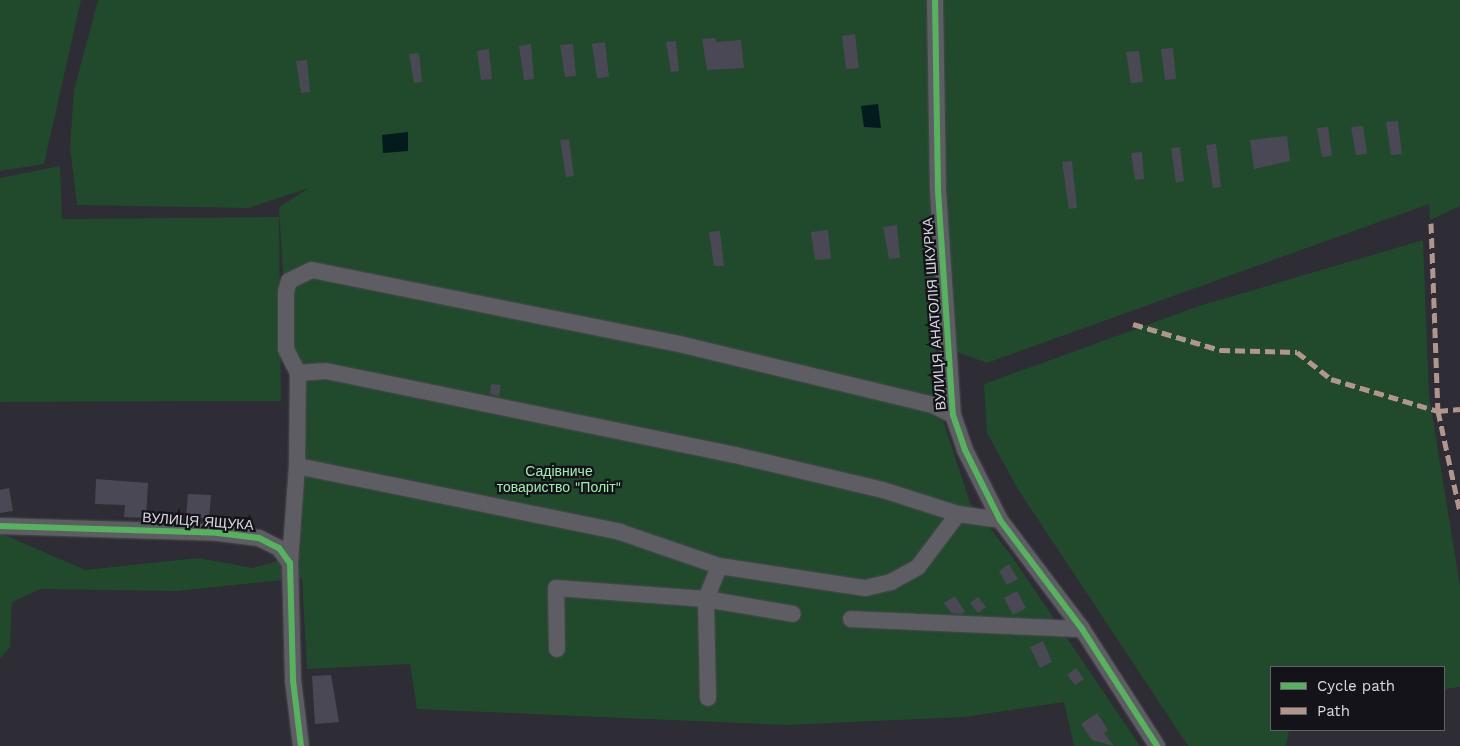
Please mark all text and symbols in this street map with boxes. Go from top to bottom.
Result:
street label: ВУЛИЦЯ АНАТОЛІЯ ШКУРКА [919,217,949,411]
park label: Садівниче товариство "Політ" [497,463,621,496]
street label: ВУЛИЦЯ ЯЩУКА [142,509,254,533]
legend [1270,666,1445,731]
text: Cycle path [1317,677,1395,695]
text: Path [1317,702,1350,720]

